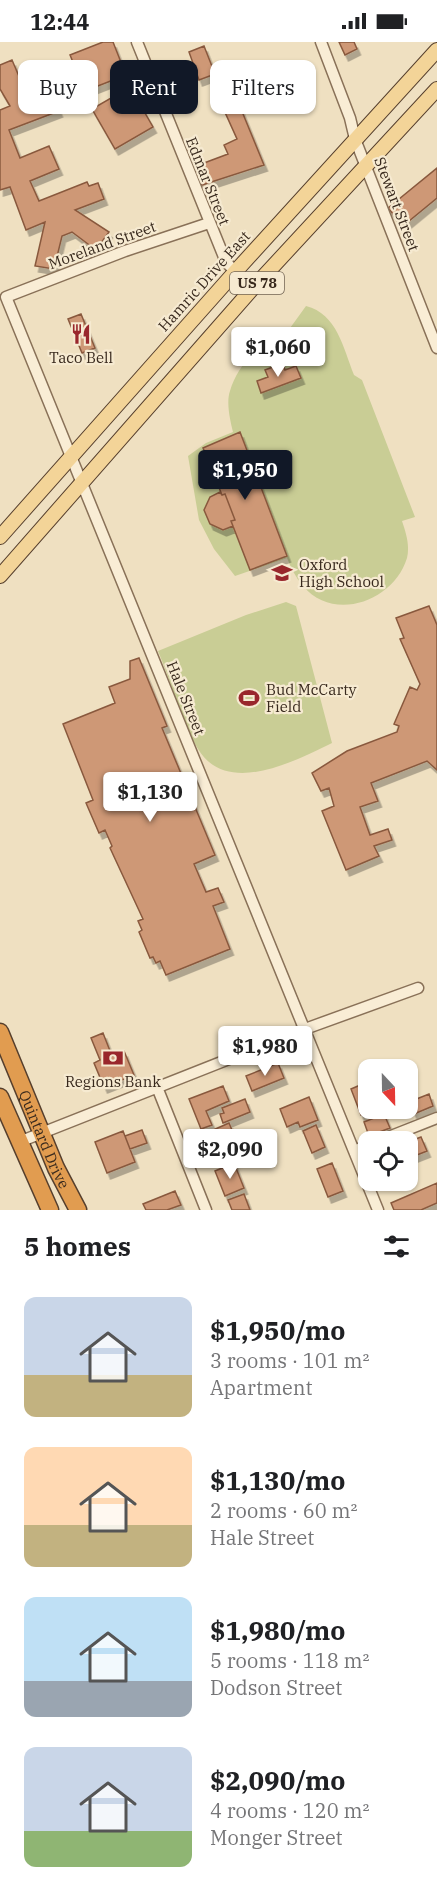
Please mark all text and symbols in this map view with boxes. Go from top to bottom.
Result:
text: 12:44 [30,7,89,36]
chip: Buy [18,60,98,114]
chip: Rent [110,60,198,114]
chip: Filters [210,60,316,114]
street label: Edmar Street [182,134,234,228]
street label: Stewart Street [370,154,424,254]
street label: Moreland Street [46,217,158,273]
street label: Hamric Drive East [154,227,254,335]
road number: US 78 [230,272,284,294]
restaurant icon: Taco Bell [69,322,93,346]
pin: $1,060 [229,327,327,378]
text: $1,060 [245,333,311,360]
place label: Taco Bell [49,348,113,367]
pin: $1,950 [196,450,294,501]
text: $1,950 [212,456,278,483]
place label: Oxford High School [299,555,384,591]
school or university icon: Oxford High School [270,561,294,585]
street label: Hale Street [163,658,209,738]
place label: Bud McCarty Field [266,680,356,716]
sports icon: Bud McCarty Field [237,686,261,710]
pin: $1,130 [101,772,199,823]
text: $1,130 [117,778,183,805]
pin: $1,980 [216,1026,314,1077]
text: $1,980 [232,1032,298,1059]
bank icon: Regions Bank [101,1046,125,1070]
north arrow [358,1059,418,1119]
map controls [358,1059,418,1191]
place label: Regions Bank [65,1072,161,1091]
street label: Quintard Drive [15,1087,74,1191]
pin: $2,090 [181,1129,279,1180]
button: locate [358,1131,418,1191]
text: $2,090 [197,1135,263,1162]
text: 5 homes [24,1229,131,1263]
icon: filters [380,1230,413,1263]
text: $1,950/mo [210,1313,345,1347]
icon: home [72,1321,144,1393]
text: 3 rooms · 101 m² [210,1347,369,1374]
text: Apartment [210,1374,313,1401]
text: $1,130/mo [210,1463,345,1497]
icon: home [72,1471,144,1543]
text: 2 rooms · 60 m² [210,1497,357,1524]
text: Hale Street [210,1524,314,1551]
text: $1,980/mo [210,1613,345,1647]
icon: home [72,1621,144,1693]
text: 5 rooms · 118 m² [210,1647,369,1674]
text: Dodson Street [210,1674,342,1701]
text: $2,090/mo [210,1763,345,1797]
icon: home [72,1771,144,1843]
text: 4 rooms · 120 m² [210,1797,369,1824]
text: Monger Street [210,1824,343,1851]

